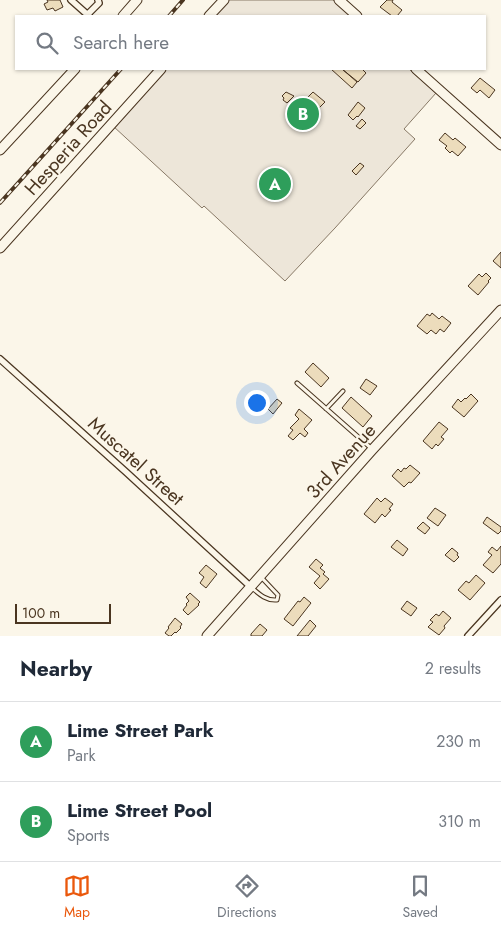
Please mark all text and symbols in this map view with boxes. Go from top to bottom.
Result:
search box [15,15,486,70]
icon: search [33,29,61,57]
text: Search here [73,29,169,56]
street label: Hesperia Road [18,95,118,201]
pin: B [287,95,319,133]
pin: A [259,165,291,203]
your location [244,390,270,416]
street label: Muscatel Street [82,410,190,512]
street label: 3rd Avenue [300,417,382,504]
scale bar [15,601,111,624]
text: 100 m [22,603,60,623]
text: Nearby [20,654,92,684]
text: 2 results [425,657,481,680]
text: Lime Street Park [67,717,214,744]
text: A [30,730,42,753]
text: 230 m [436,730,481,753]
text: Park [67,744,96,767]
text: Lime Street Pool [67,797,212,824]
text: B [31,810,41,833]
text: 310 m [438,810,481,833]
text: Sports [67,824,109,847]
tab: Map [63,872,91,922]
tab: Directions [217,872,276,922]
tab: Saved [402,872,438,922]

